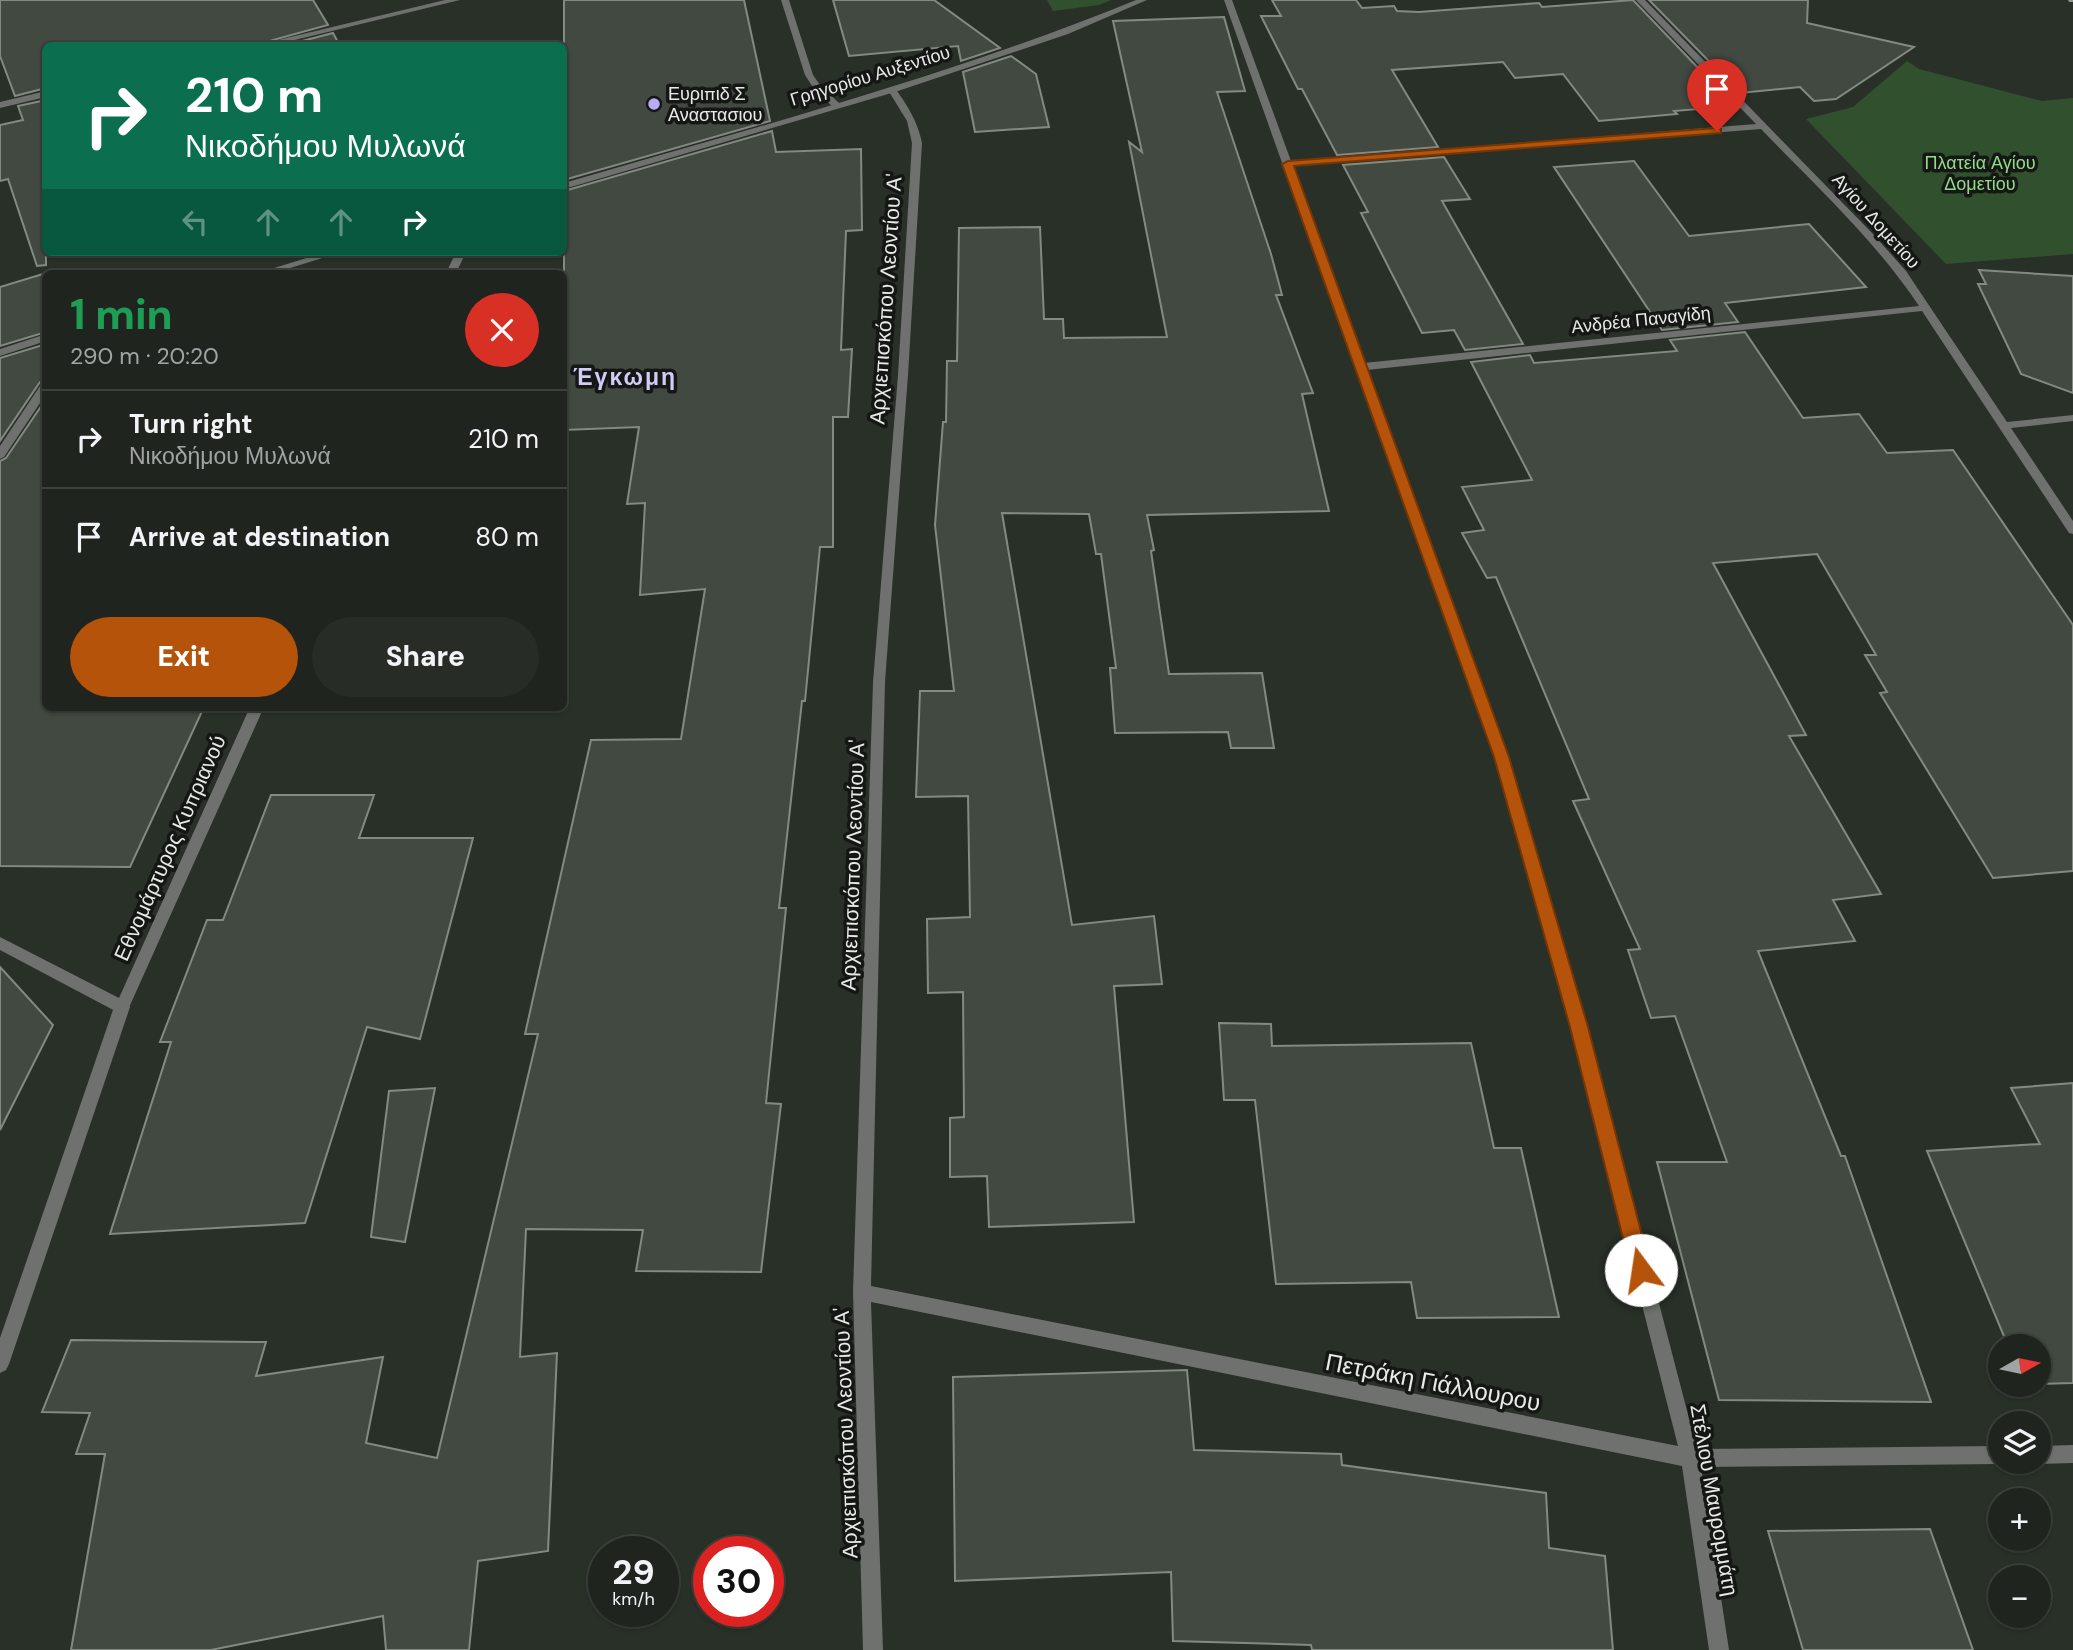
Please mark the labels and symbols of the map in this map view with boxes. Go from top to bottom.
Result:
street label: Γρηγορίου Αυξεντίου [787,40,953,112]
pin [1687,59,1747,131]
place label: Ευριπιδ Σ Αναστασιου [668,82,762,127]
marker: Ευριπιδ Σ Αναστασιου [646,96,662,112]
park label: Πλατεία Αγίου Δομετίου [1925,151,2036,196]
street label: Αγίου Δομετίου [1827,168,1925,274]
street label: Αρχιεπισκόπου Λεοντίου Α' [863,173,909,425]
street label: Ανδρέα Παναγίδη [1570,301,1712,339]
district label: Έγκωμη [573,362,677,392]
street label: Εθνομάρτυρος Κυπριανού [108,731,232,965]
street label: Αρχιεπισκόπου Λεοντίου Α' [835,739,871,991]
position arrow [1604,1233,1678,1307]
street label: Αρχιεπισκόπου Λεοντίου Α' [828,1307,864,1559]
north arrow [1988,1334,2051,1396]
street label: Πετράκη Γιάλλουρου [1323,1346,1543,1418]
street label: Στέλιου Μαυρομμάτη [1683,1402,1745,1598]
speed limit sign: 30 [693,1536,784,1627]

